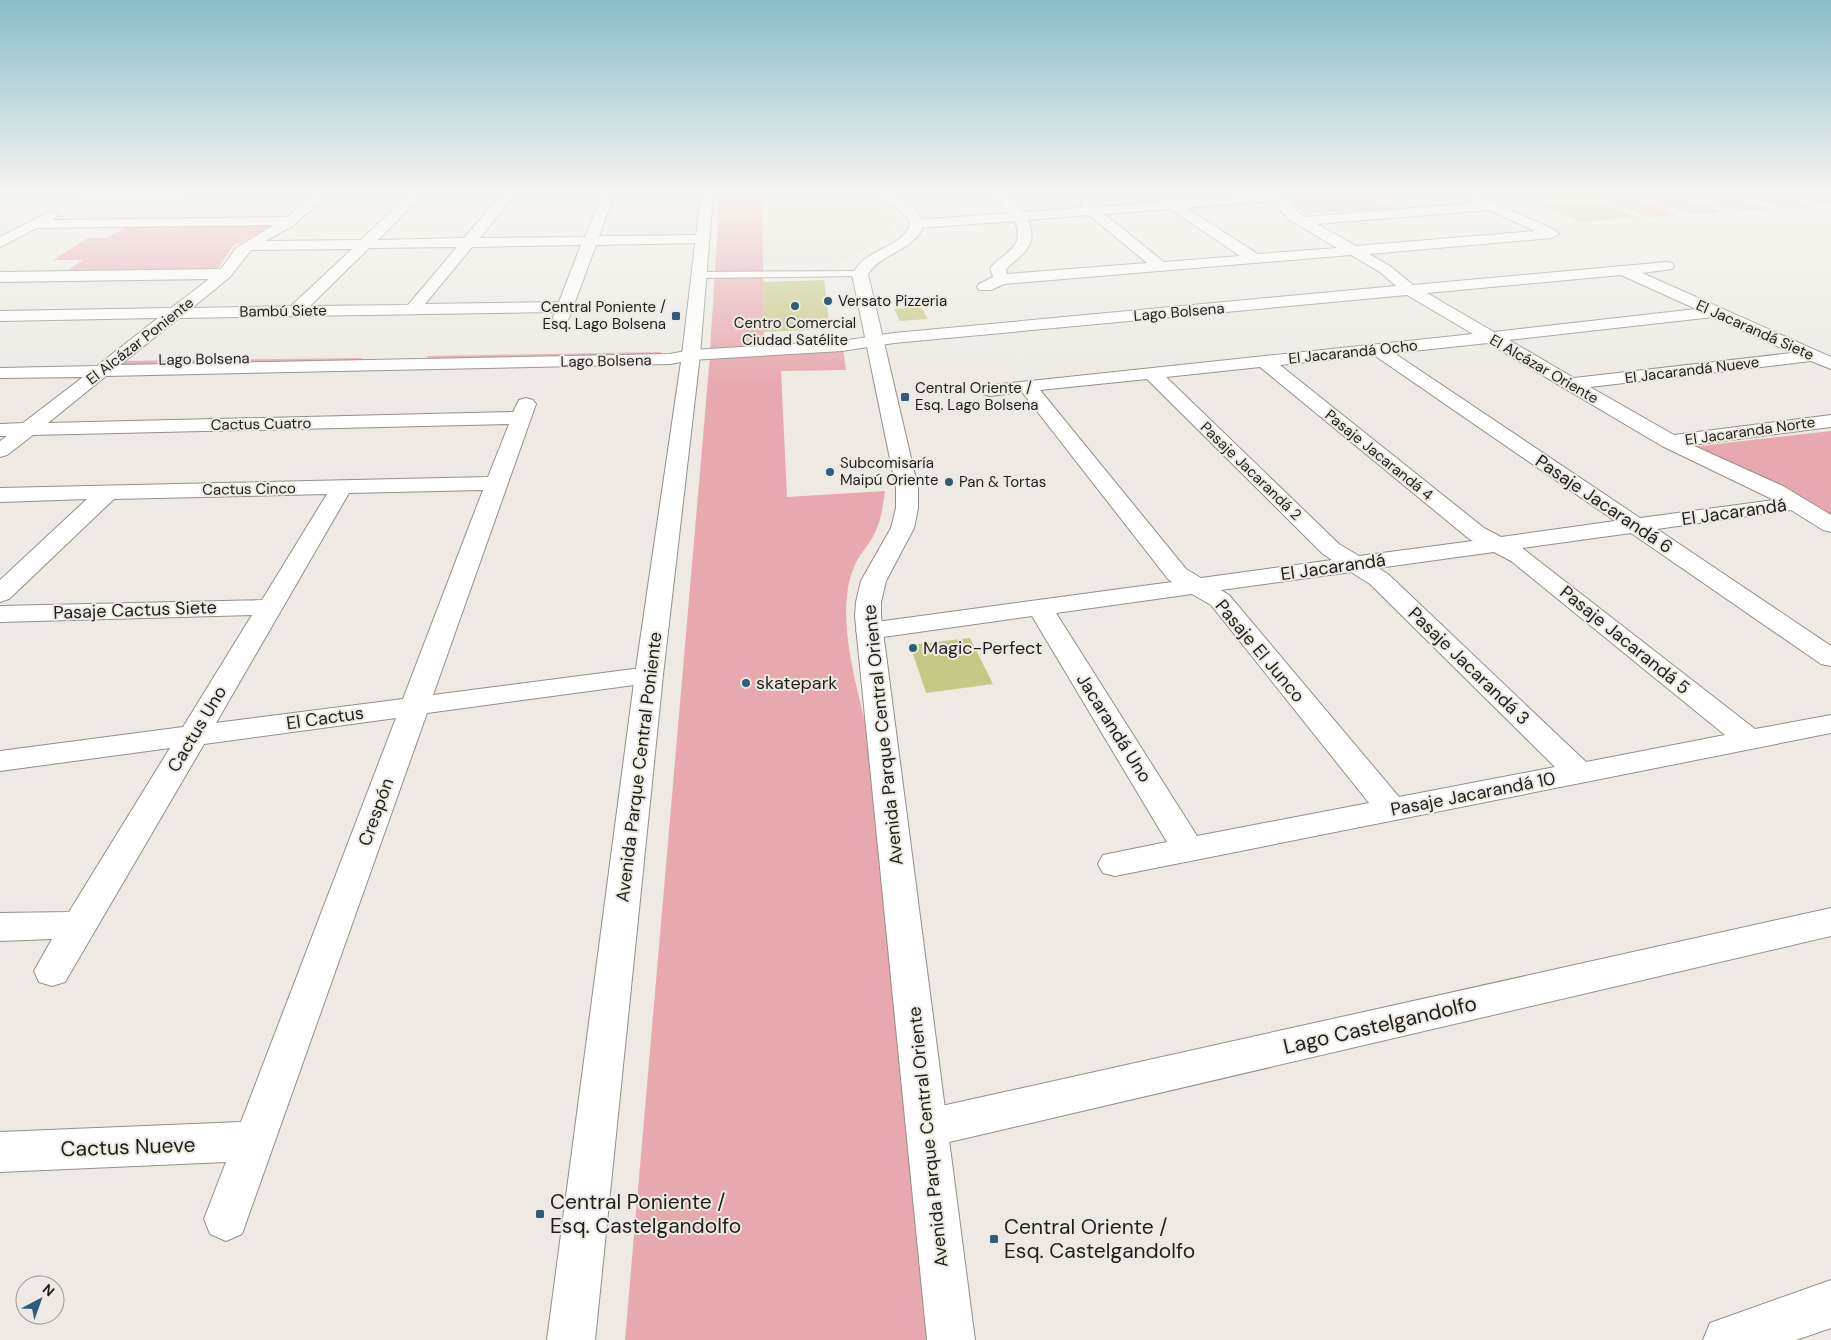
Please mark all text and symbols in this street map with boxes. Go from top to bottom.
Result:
place label: Versato Pizzeria [838,291,947,311]
street label: El Alcázar Poniente [82,293,198,389]
marker: Versato Pizzeria [822,295,834,307]
street label: El Jacarandá Siete [1693,295,1817,365]
place label: Central Poniente / Esq. Lago Bolsena [541,297,666,334]
street label: Lago Bolsena [1133,298,1225,326]
street label: Bambú Siete [239,300,327,322]
marker: Centro Comercial Ciudad Satélite [789,300,801,312]
marker: Central Poniente / Esq. Lago Bolsena [670,310,682,322]
place label: Centro Comercial Ciudad Satélite [734,313,856,350]
street label: El Alcázar Oriente [1486,330,1602,408]
street label: El Jacarandá Ocho [1287,335,1419,369]
street label: Lago Bolsena [158,348,250,370]
street label: Lago Bolsena [560,350,652,372]
street label: El Jacarandá Nueve [1624,352,1760,388]
place label: Central Oriente / Esq. Lago Bolsena [915,378,1039,415]
marker: Central Oriente / Esq. Lago Bolsena [899,391,911,403]
street label: Pasaje Jacarandá 4 [1321,405,1437,505]
street label: El Jacaranda Norte [1684,412,1816,450]
street label: Cactus Cuatro [211,413,312,435]
street label: Pasaje Jacarandá 2 [1196,418,1306,524]
street label: Pasaje Jacarandá 6 [1531,449,1677,559]
place label: Subcomisaría Maipú Oriente [840,453,938,490]
marker: Subcomisaría Maipú Oriente [824,466,836,478]
place label: Pan & Tortas [959,472,1046,492]
marker: Pan & Tortas [943,476,955,488]
street label: Cactus Cinco [202,478,296,500]
street label: El Jacarandá [1680,493,1788,531]
street label: El Jacarandá [1279,548,1387,586]
street label: Pasaje Jacarandá 5 [1555,580,1695,700]
street label: Pasaje El Junco [1210,594,1310,708]
street label: Pasaje Cactus Siete [53,595,217,625]
street label: Pasaje Jacarandá 3 [1403,602,1535,730]
street label: Avenida Parque Central Oriente [857,604,909,866]
street label: Avenida Parque Central Poniente [611,630,667,904]
place label: Magic-Perfect [923,636,1042,660]
marker: Magic-Perfect [907,642,919,654]
street label: Jacarandá Uno [1071,669,1157,787]
place label: skatepark [756,671,837,695]
marker: skatepark [740,677,752,689]
street label: Cactus Uno [162,681,232,777]
street label: El Cactus [285,701,365,735]
street label: Pasaje Jacarandá 10 [1388,766,1558,822]
street label: Crespón [353,775,399,849]
street label: Lago Castelgandolfo [1281,989,1479,1061]
street label: Avenida Parque Central Oriente [902,1006,954,1268]
street label: Cactus Nueve [60,1131,196,1163]
place label: Central Poniente / Esq. Castelgandolfo [550,1188,741,1240]
marker: Central Poniente / Esq. Castelgandolfo [534,1208,546,1220]
place label: Central Oriente / Esq. Castelgandolfo [1004,1213,1195,1265]
marker: Central Oriente / Esq. Castelgandolfo [988,1233,1000,1245]
north arrow [15,1275,65,1325]
text: N [39,1280,58,1300]

